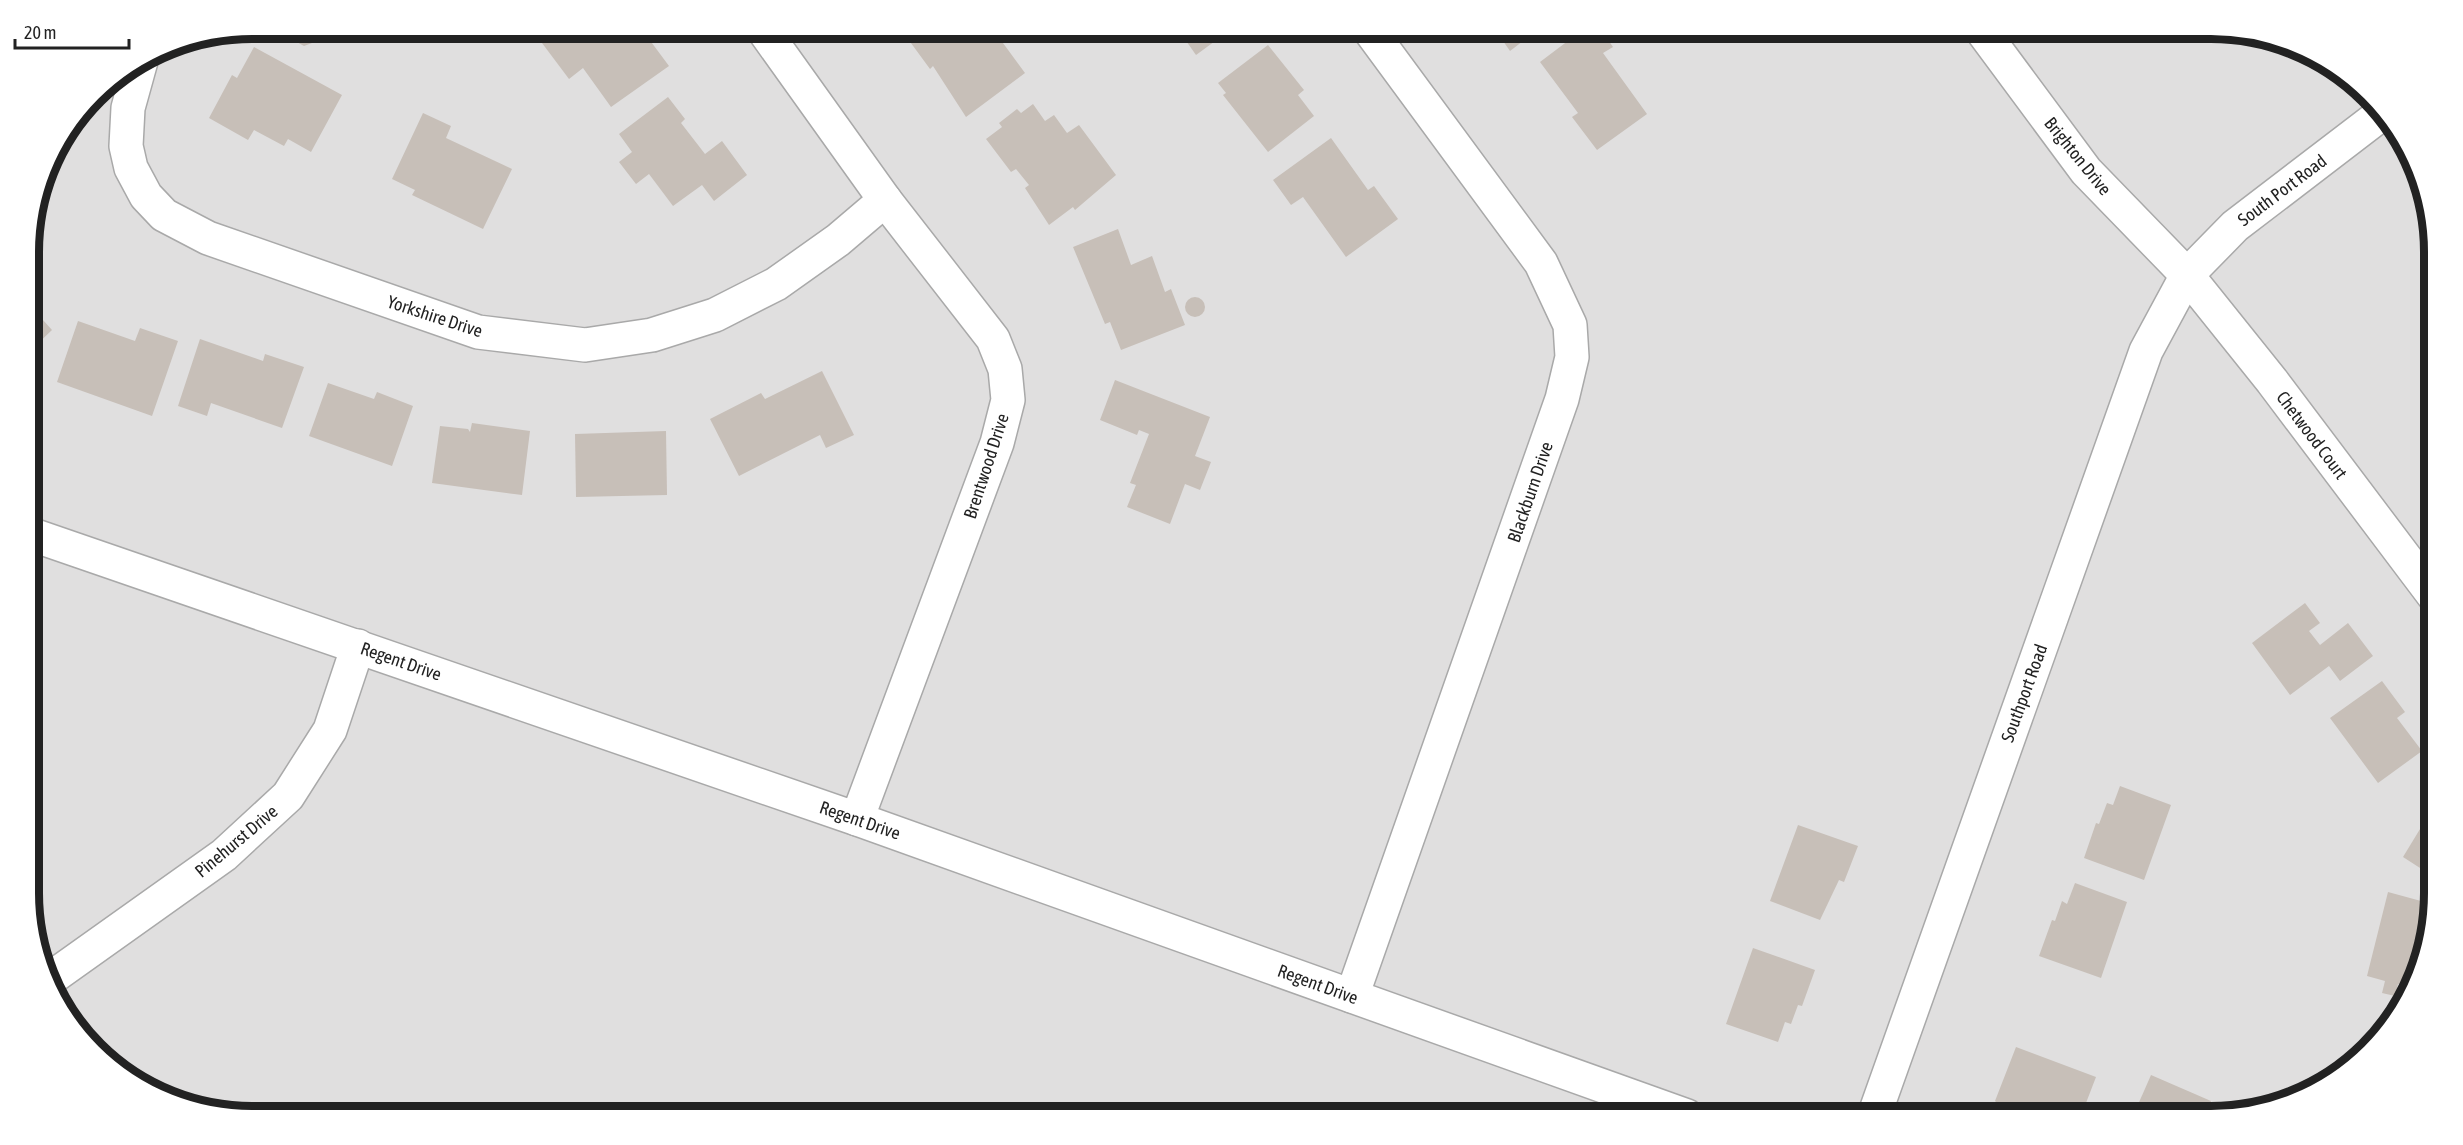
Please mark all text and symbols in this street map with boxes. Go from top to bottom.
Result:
scale bar [15,12,129,50]
text: 20 m [24,22,56,43]
street label: Brighton Drive [2040,113,2116,199]
street label: South Port Road [2234,150,2330,230]
street label: Yorkshire Drive [385,291,485,341]
street label: Chetwood Court [2272,387,2352,483]
street label: Brentwood Drive [959,411,1013,521]
street label: Blackburn Drive [1503,439,1557,545]
street label: Regent Drive [358,637,444,685]
street label: Southport Road [1997,641,2051,745]
street label: Regent Drive [817,796,903,844]
street label: Pinehurst Drive [190,800,282,882]
street label: Regent Drive [1275,960,1361,1008]

